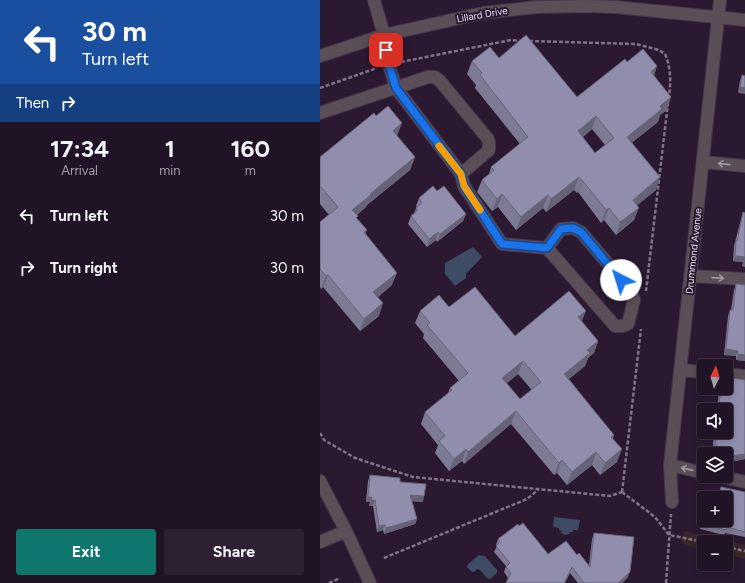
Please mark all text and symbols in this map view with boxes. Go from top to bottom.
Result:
street label: Lillard Drive [455,3,509,25]
text: 30 m [82,14,147,48]
icon: left [16,16,68,68]
pin [369,33,403,67]
icon: arrive [375,39,397,61]
text: Turn left [82,48,149,70]
icon: right [57,92,79,114]
text: Then [16,94,49,112]
text: 17:34 [50,134,109,163]
text: 1 [165,134,175,163]
text: 160 [230,134,270,163]
one-way arrow [718,160,731,168]
text: Arrival [61,163,98,178]
text: min [159,163,180,178]
text: m [245,163,256,178]
icon: left [16,205,38,227]
text: Turn left [50,207,108,225]
text: 30 m [270,207,304,225]
street label: Drummond Avenue [683,207,705,295]
icon: right [16,257,38,279]
text: Turn right [50,259,118,277]
text: 30 m [270,259,304,277]
position arrow [600,259,642,301]
one-way arrow [711,274,724,281]
north arrow [697,359,733,395]
map controls [697,359,733,571]
button: sound [697,403,733,439]
button: layers [697,447,733,483]
one-way arrow [681,464,694,472]
button: + [697,491,733,527]
button: Exit [16,529,156,575]
button: Share [164,529,304,575]
button: − [697,535,733,571]

